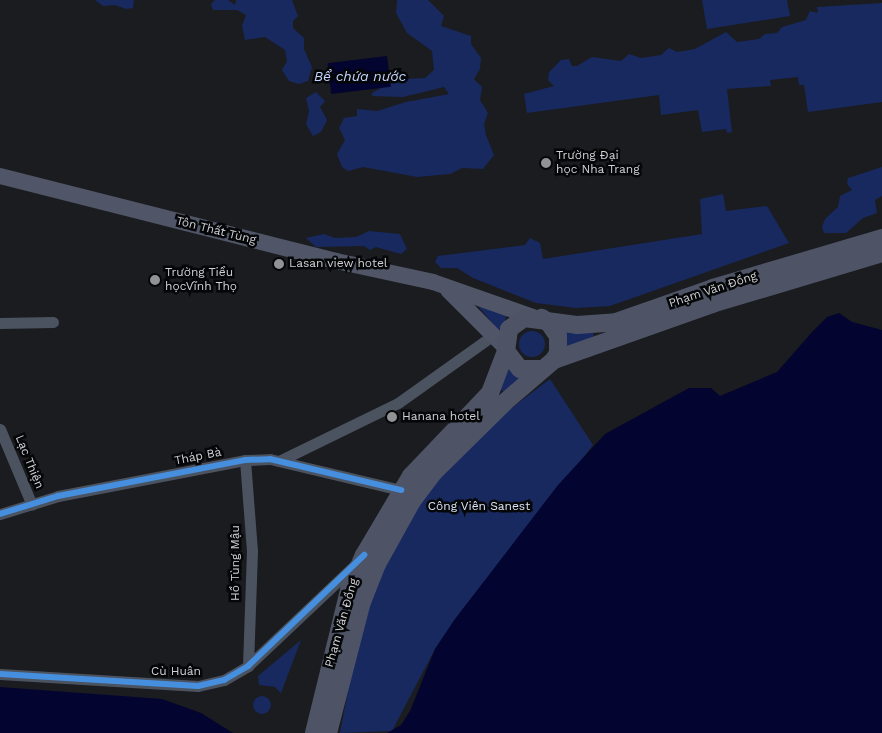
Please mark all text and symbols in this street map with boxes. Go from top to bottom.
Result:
water label: Bể chứa nước [314,68,406,84]
place label: Trường Đại học Nha Trang [556,149,640,177]
marker: Trường Đại học Nha Trang [540,157,552,169]
street label: Tôn Thất Tùng [174,214,258,248]
place label: Lasan view hotel [289,257,388,271]
marker: Lasan view hotel [273,258,285,270]
place label: Trường Tiểu họcVĩnh Thọ [165,266,237,294]
street label: Phạm Văn Đồng [667,269,759,311]
marker: Trường Tiểu họcVĩnh Thọ [149,274,161,286]
place label: Hanana hotel [402,410,480,424]
marker: Hanana hotel [386,411,398,423]
street label: Lạc Thiện [12,433,46,491]
street label: Tháp Bà [173,445,223,469]
park label: Công Viên Sanest [428,500,530,514]
street label: Hồ Tùng Mậu [229,525,243,601]
street label: Phạm Văn Đồng [322,577,362,669]
street label: Cù Huân [151,665,201,679]

